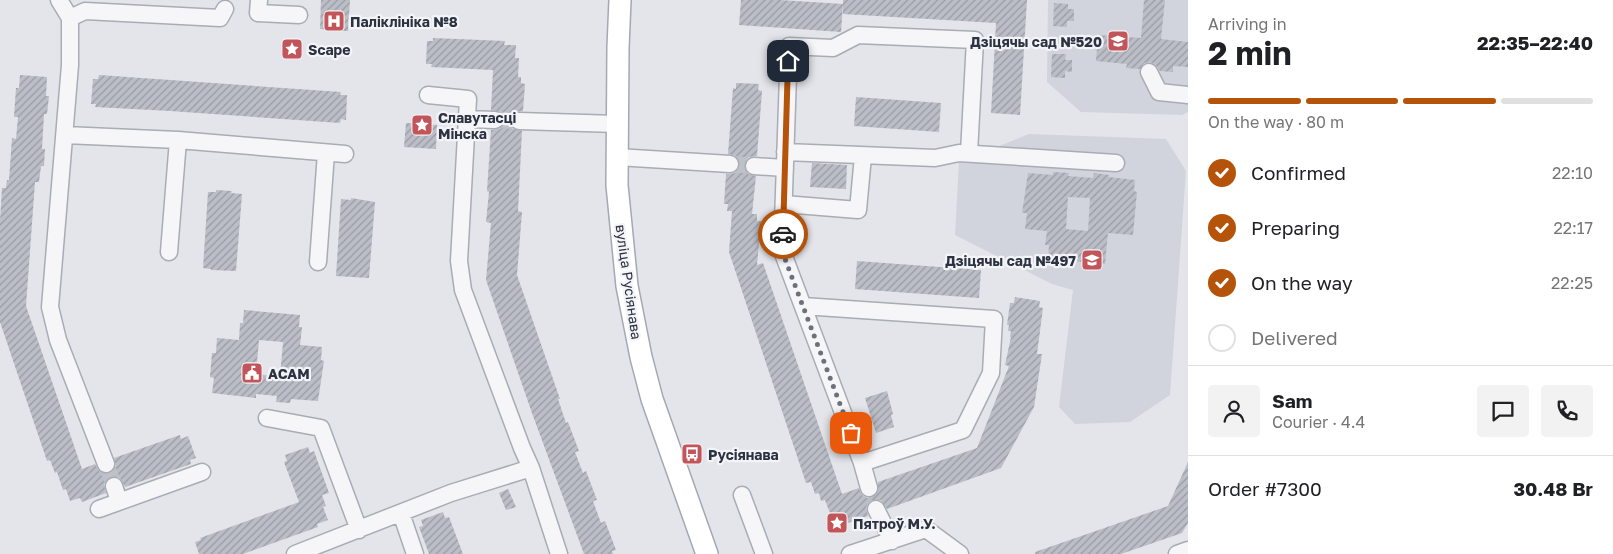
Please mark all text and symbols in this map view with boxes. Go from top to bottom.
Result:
hospital icon: Паліклініка №8 [322,9,346,33]
place label: Паліклініка №8 [350,13,458,30]
text: Arriving in [1208,14,1287,34]
school or university icon: Дзіцячы сад №520 [1106,29,1130,53]
text: 22:35–22:40 [1477,31,1593,54]
place label: Дзіцячы сад №520 [970,33,1102,50]
text: 2 min [1208,34,1292,72]
place icon: Scape [280,37,304,61]
pin [767,40,809,82]
place label: Scape [308,41,350,58]
icon: home [774,47,802,75]
place label: Славутасці Мінска [438,109,517,142]
text: On the way · 80 m [1208,112,1344,132]
place icon: Славутасці Мінска [410,113,434,137]
icon: check [1208,159,1236,187]
text: Confirmed [1251,161,1346,184]
text: 22:10 [1552,163,1593,183]
courier [758,209,808,259]
icon: check [1208,214,1236,242]
text: Preparing [1251,216,1340,239]
text: 22:17 [1553,218,1593,238]
icon: car [769,220,797,248]
street label: вуліца Русіянава [613,223,645,341]
school or university icon: Дзіцячы сад №497 [1080,248,1104,272]
place label: Дзіцячы сад №497 [945,252,1076,269]
icon: check [1208,269,1236,297]
text: On the way [1251,271,1353,294]
text: 22:25 [1551,273,1593,293]
text: Delivered [1251,326,1338,349]
public building icon: АСАМ [240,361,264,385]
place label: АСАМ [268,365,310,382]
button: person [1208,385,1260,437]
button: chat [1477,385,1529,437]
button: phone [1541,385,1593,437]
text: Sam [1272,389,1312,412]
pin [830,412,872,454]
text: Courier · 4.4 [1272,412,1365,432]
icon: bag [837,419,865,447]
bus stop icon: Русіянава [680,442,704,466]
place label: Русіянава [708,446,779,463]
text: Order #7300 [1208,477,1322,500]
text: 30.48 Br [1513,477,1593,500]
place icon: Пятроў М.У. [825,511,849,535]
place label: Пятроў М.У. [853,515,936,532]

